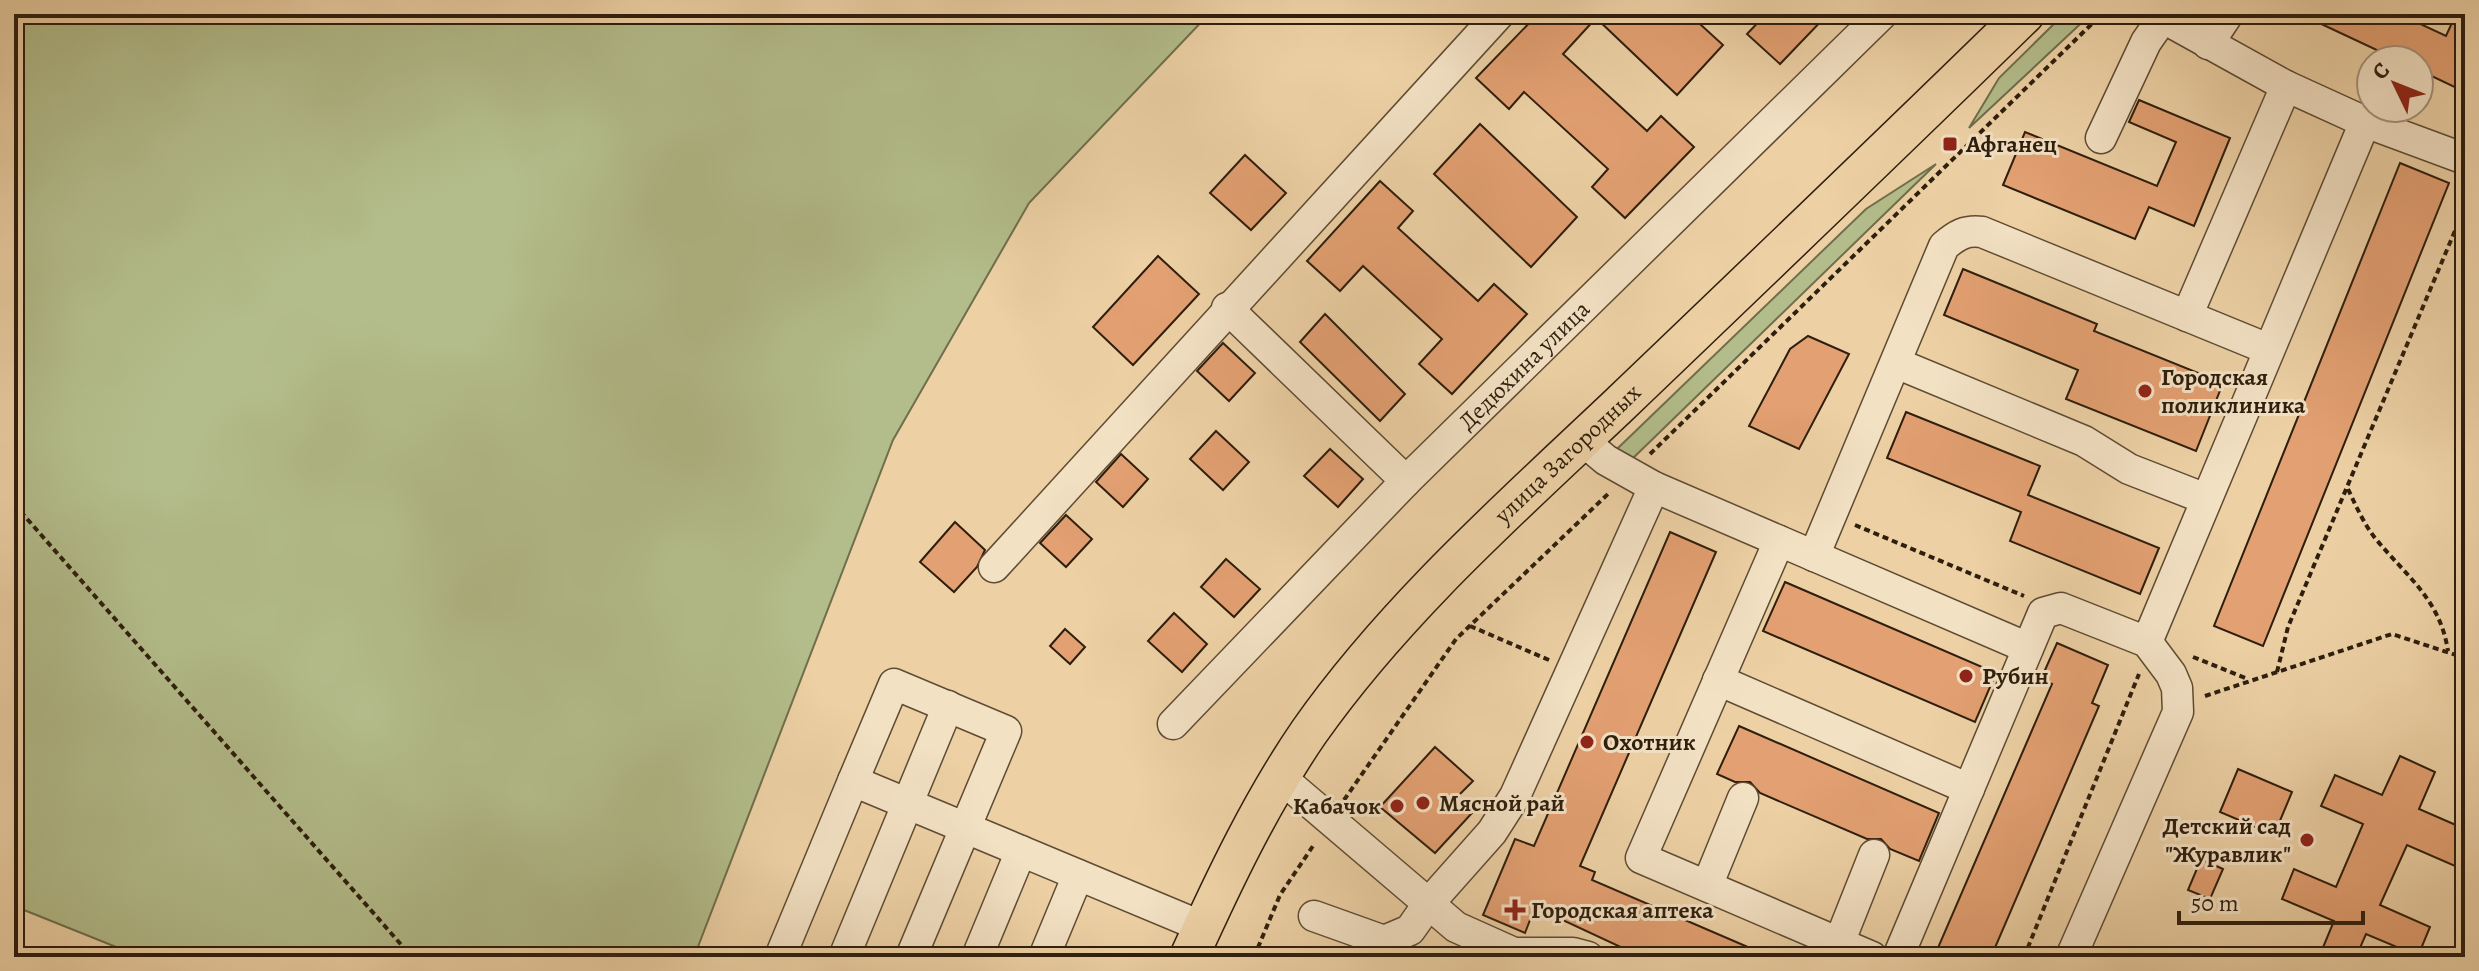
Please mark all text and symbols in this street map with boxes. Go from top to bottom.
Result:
north arrow [2355,44,2435,124]
text: С [2366,56,2397,86]
place label: Афганец [1965,128,2057,160]
marker: Афганец [1941,135,1959,153]
street label: Дедюхина улица [1451,293,1597,437]
place label: Городская поликлиника [2161,361,2306,421]
street label: улица Загородных [1487,376,1648,531]
marker: Городская поликлиника [2136,382,2154,400]
place label: Рубин [1982,660,2049,692]
marker: Рубин [1957,667,1975,685]
place label: Охотник [1603,726,1696,758]
marker: Охотник [1578,733,1596,751]
place label: Мясной рай [1439,787,1565,819]
place label: Кабачок [1293,790,1381,822]
marker: Мясной рай [1414,794,1432,812]
marker: Кабачок [1388,797,1406,815]
place label: Детский сад "Журавлик" [2163,810,2291,870]
marker: Детский сад "Журавлик" [2298,831,2316,849]
scale bar [2179,875,2363,925]
text: 50 m [2191,887,2239,919]
place label: Городская аптека [1531,894,1714,926]
marker: Городская аптека [1506,901,1524,919]

